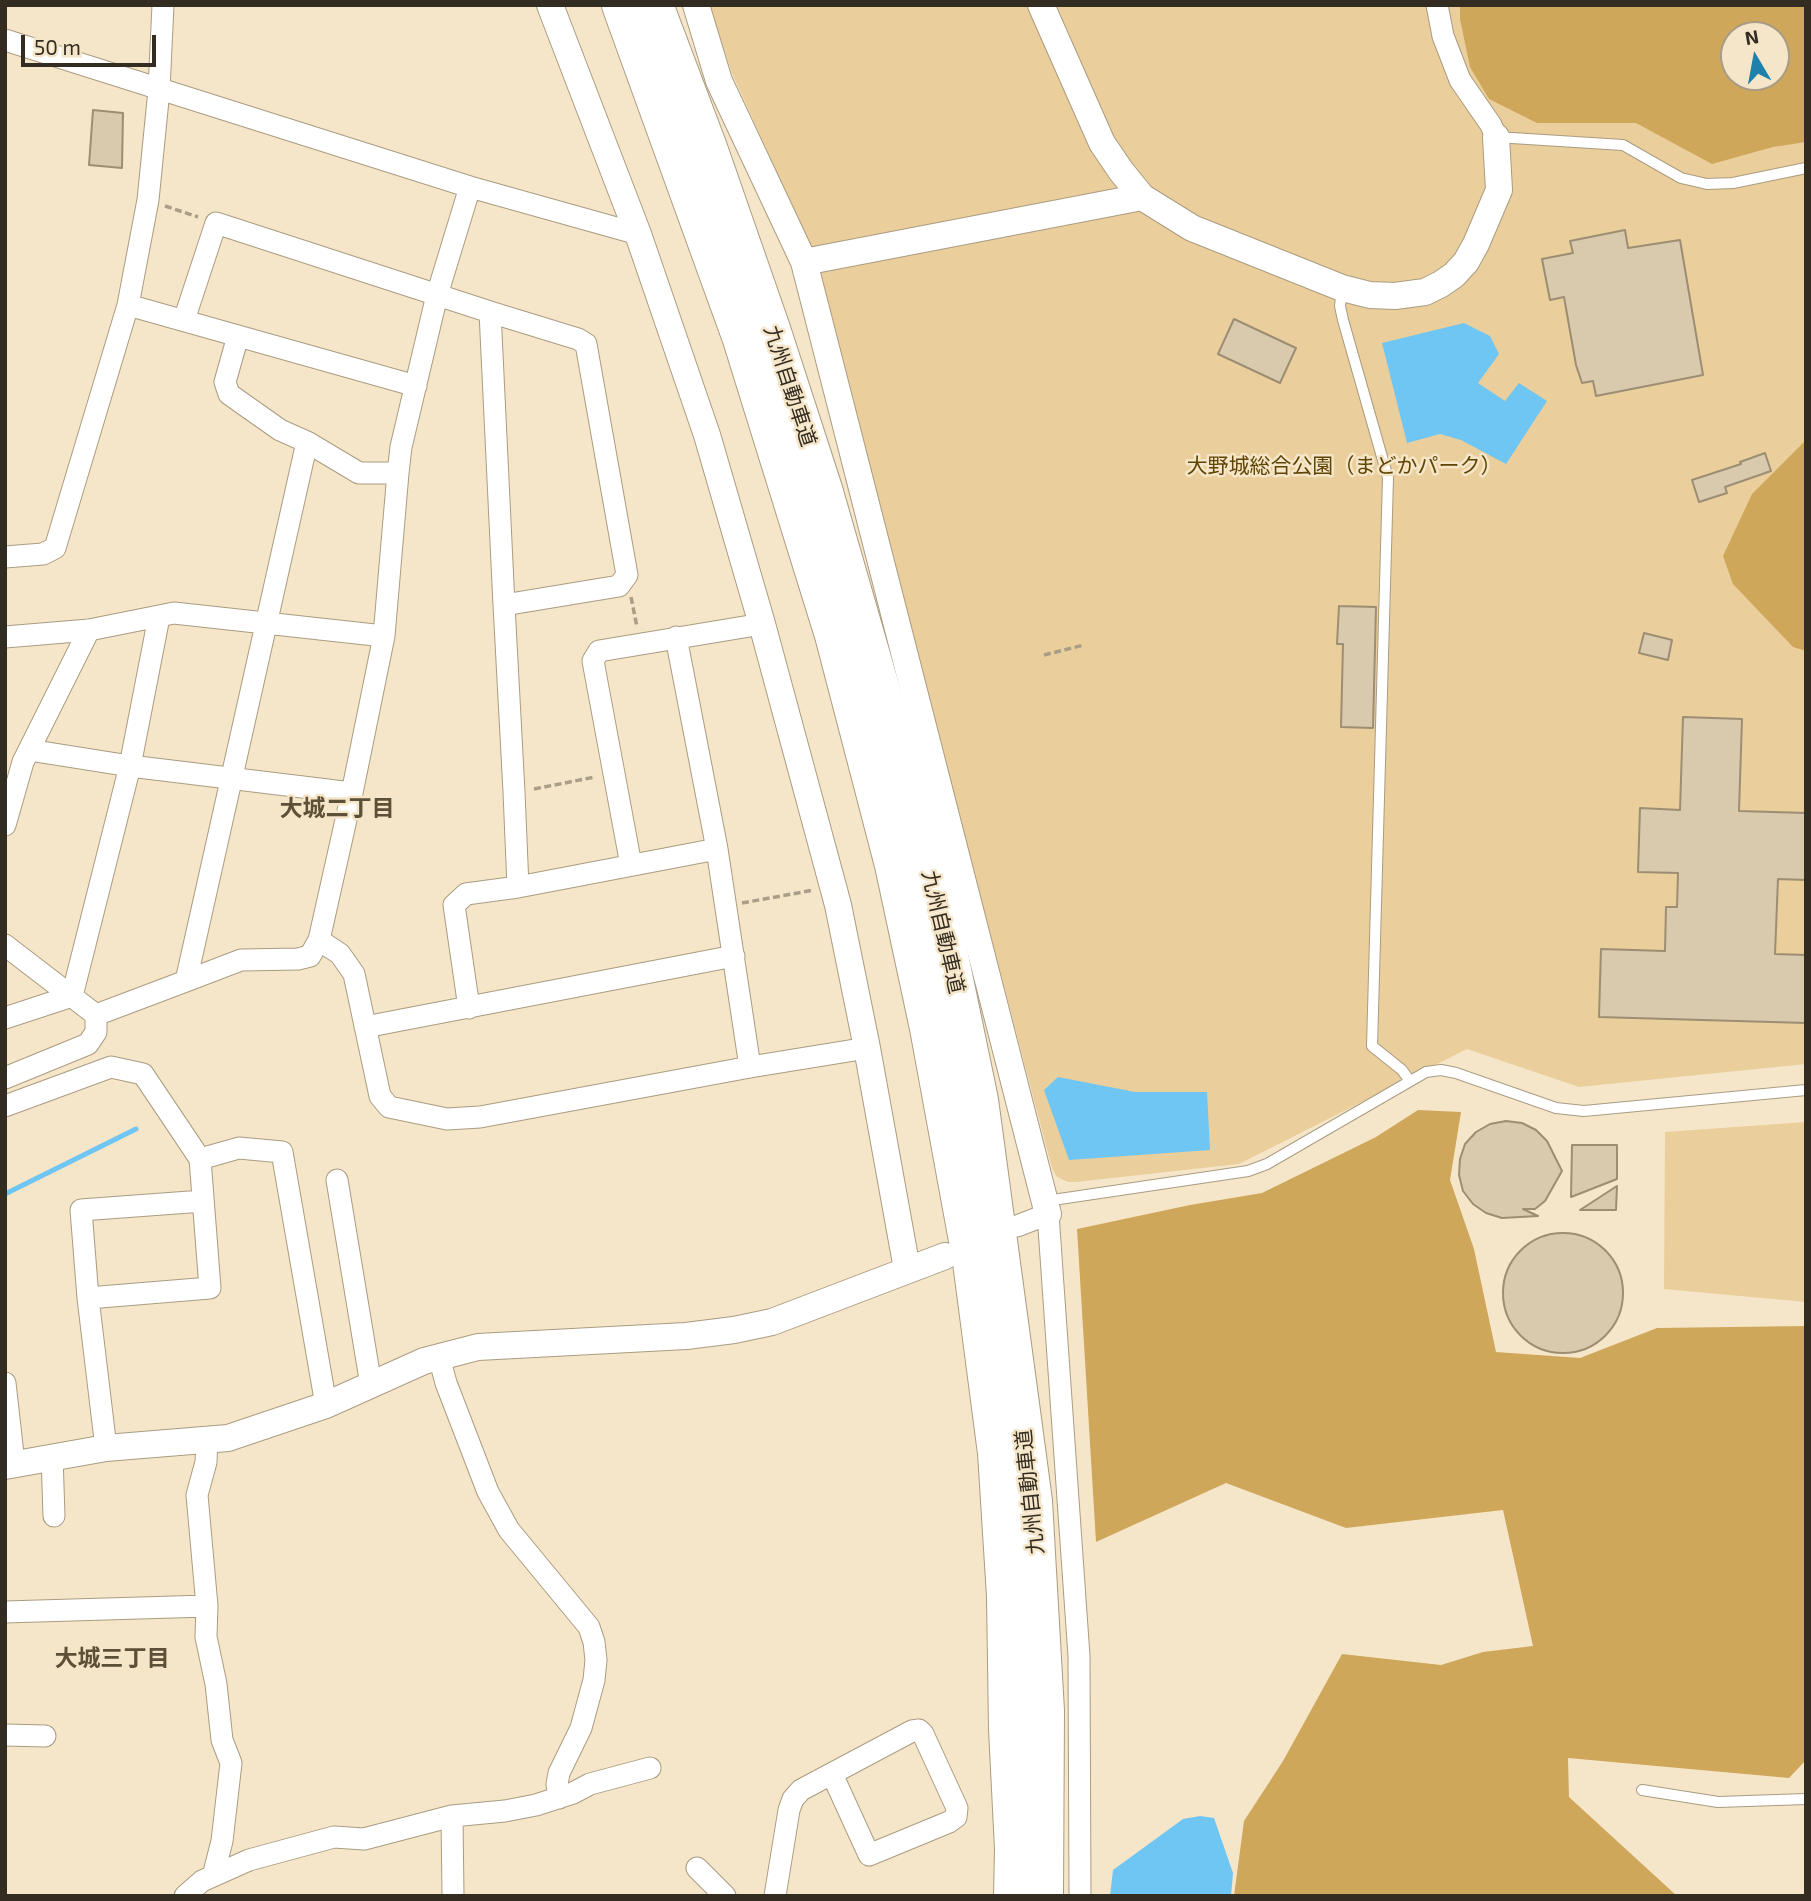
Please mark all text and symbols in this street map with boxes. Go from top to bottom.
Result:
scale bar [24,21,159,65]
north arrow [1720,21,1790,91]
text: N [1743,24,1760,49]
text: 50 m [34,34,81,59]
street label: 九州自動車道 [759,322,821,450]
park label: 大野城総合公園（まどかパーク） [1187,453,1501,479]
district label: 大城二丁目 [280,794,394,822]
street label: 九州自動車道 [917,868,969,996]
street label: 九州自動車道 [1011,1428,1049,1556]
district label: 大城三丁目 [55,1644,169,1672]

